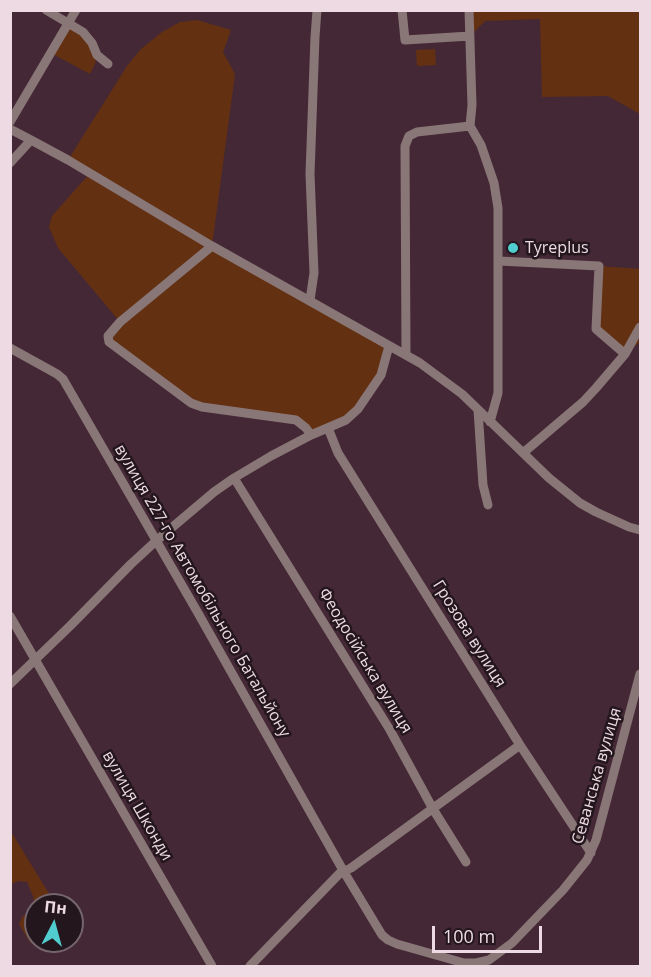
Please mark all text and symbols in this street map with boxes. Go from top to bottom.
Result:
place label: Tyreplus [525,238,589,258]
marker: Tyreplus [506,241,520,255]
street label: вулиця 227-го Автомобільного Батальйону [110,441,294,741]
street label: Грозова вулиця [428,577,510,691]
street label: Феодосійська вулиця [314,585,416,737]
street label: Севанська вулиця [568,706,626,846]
street label: вулиця Шконди [98,748,176,864]
north arrow [24,893,84,953]
text: Пн [43,895,68,919]
scale bar [435,914,544,952]
text: 100 m [443,924,495,948]

